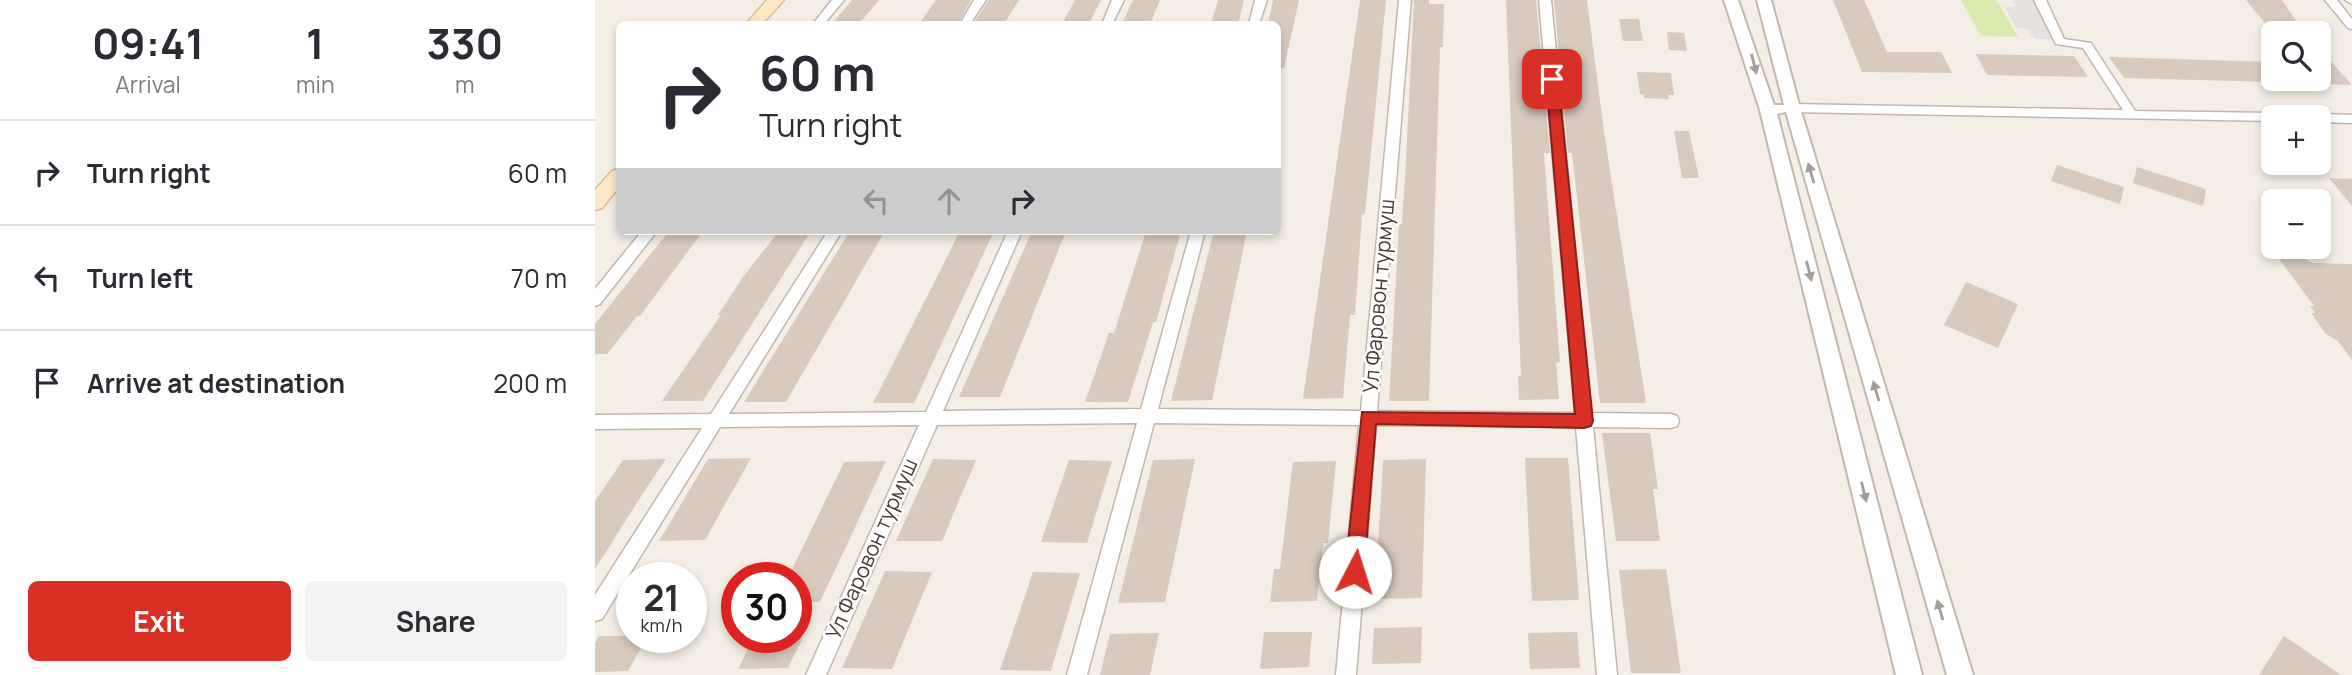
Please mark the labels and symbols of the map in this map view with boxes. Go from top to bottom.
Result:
pin [1522,49,1582,109]
one-way arrow [1749,54,1759,75]
one-way arrow [1806,162,1816,183]
street label: Ул Фаровон турмуш [1356,198,1400,394]
one-way arrow [1804,260,1815,282]
one-way arrow [1870,381,1880,402]
street label: Ул Фаровон турмуш [819,454,924,643]
one-way arrow [1859,481,1870,503]
position arrow [1318,535,1392,609]
speed limit sign: 30 [721,562,812,653]
one-way arrow [1935,599,1945,620]

